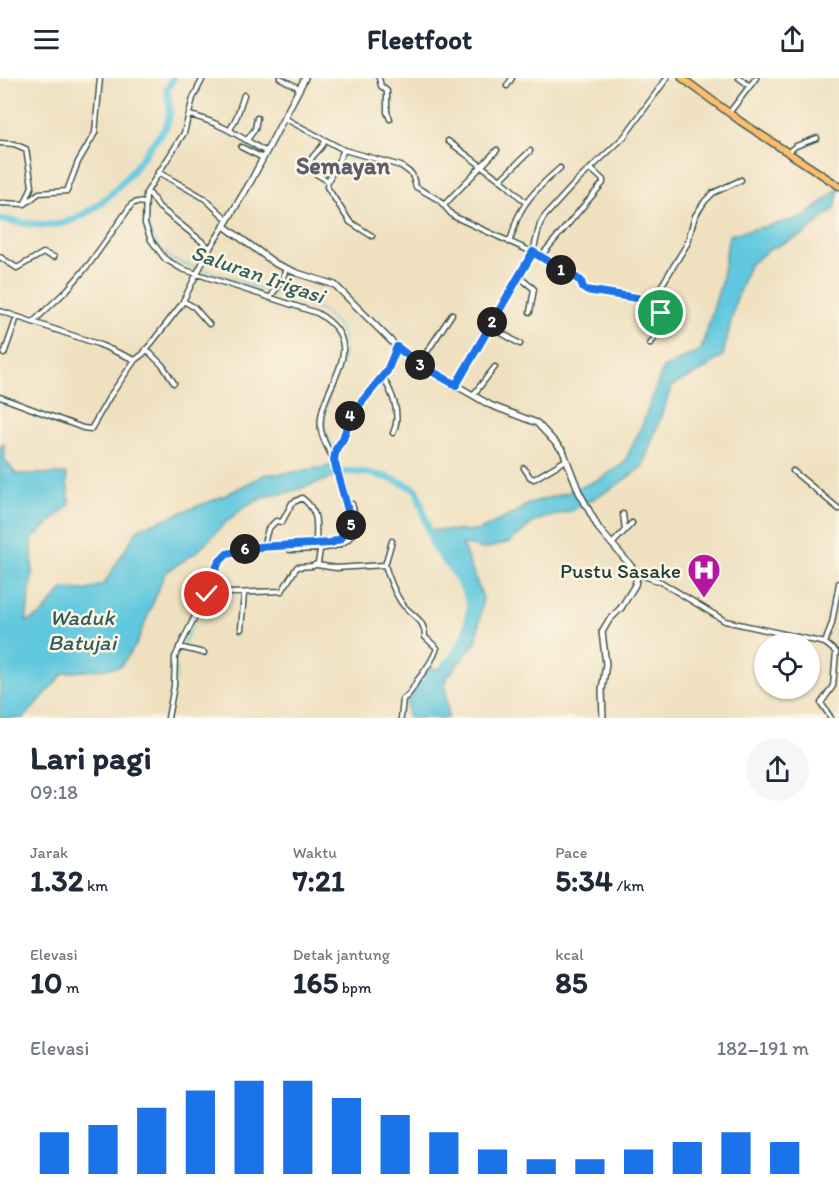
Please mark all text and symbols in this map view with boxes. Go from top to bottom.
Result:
icon: menu [30,23,63,56]
text: Fleetfoot [367,23,472,56]
icon: share [776,23,809,56]
district label: Semayan [296,151,391,181]
water label: Saluran Irigasi [188,239,331,310]
pin: 1 [546,255,576,285]
text: 1 [557,260,565,279]
pin [635,287,686,338]
icon: arrive [644,296,677,329]
pin: 2 [477,307,507,337]
text: 2 [488,312,496,331]
pin: 3 [405,350,435,380]
text: 3 [416,355,424,374]
pin: 4 [335,401,365,431]
text: 4 [345,406,355,425]
pin: 5 [336,510,366,540]
text: 5 [347,515,355,534]
pin: 6 [230,534,260,564]
text: 6 [241,539,249,558]
hospital icon: Pustu Sasake [686,552,722,599]
place label: Pustu Sasake [560,558,681,583]
pin [181,568,232,619]
icon: check [190,577,223,610]
water label: Waduk Batujai [48,604,119,656]
map controls [754,633,820,699]
button: locate [754,633,820,699]
text: Lari pagi [30,738,152,777]
button: share [746,738,809,801]
text: 09:18 [30,780,78,804]
text: Jarak [30,843,68,862]
text: Waktu [293,843,337,862]
text: Pace [555,843,587,862]
text: 1.32 [30,862,83,899]
text: 7:21 [293,862,345,899]
text: 5:34 [555,862,613,899]
text: km [83,876,108,895]
text: /km [613,876,644,895]
text: Elevasi [30,945,78,964]
text: Detak jantung [293,945,390,964]
text: kcal [555,945,584,964]
text: 10 [30,964,62,1001]
text: 165 [293,964,338,1001]
text: 85 [555,964,588,1001]
text: m [62,978,79,997]
text: bpm [338,978,371,997]
text: Elevasi [30,1036,89,1060]
text: 182–191 m [717,1036,809,1060]

